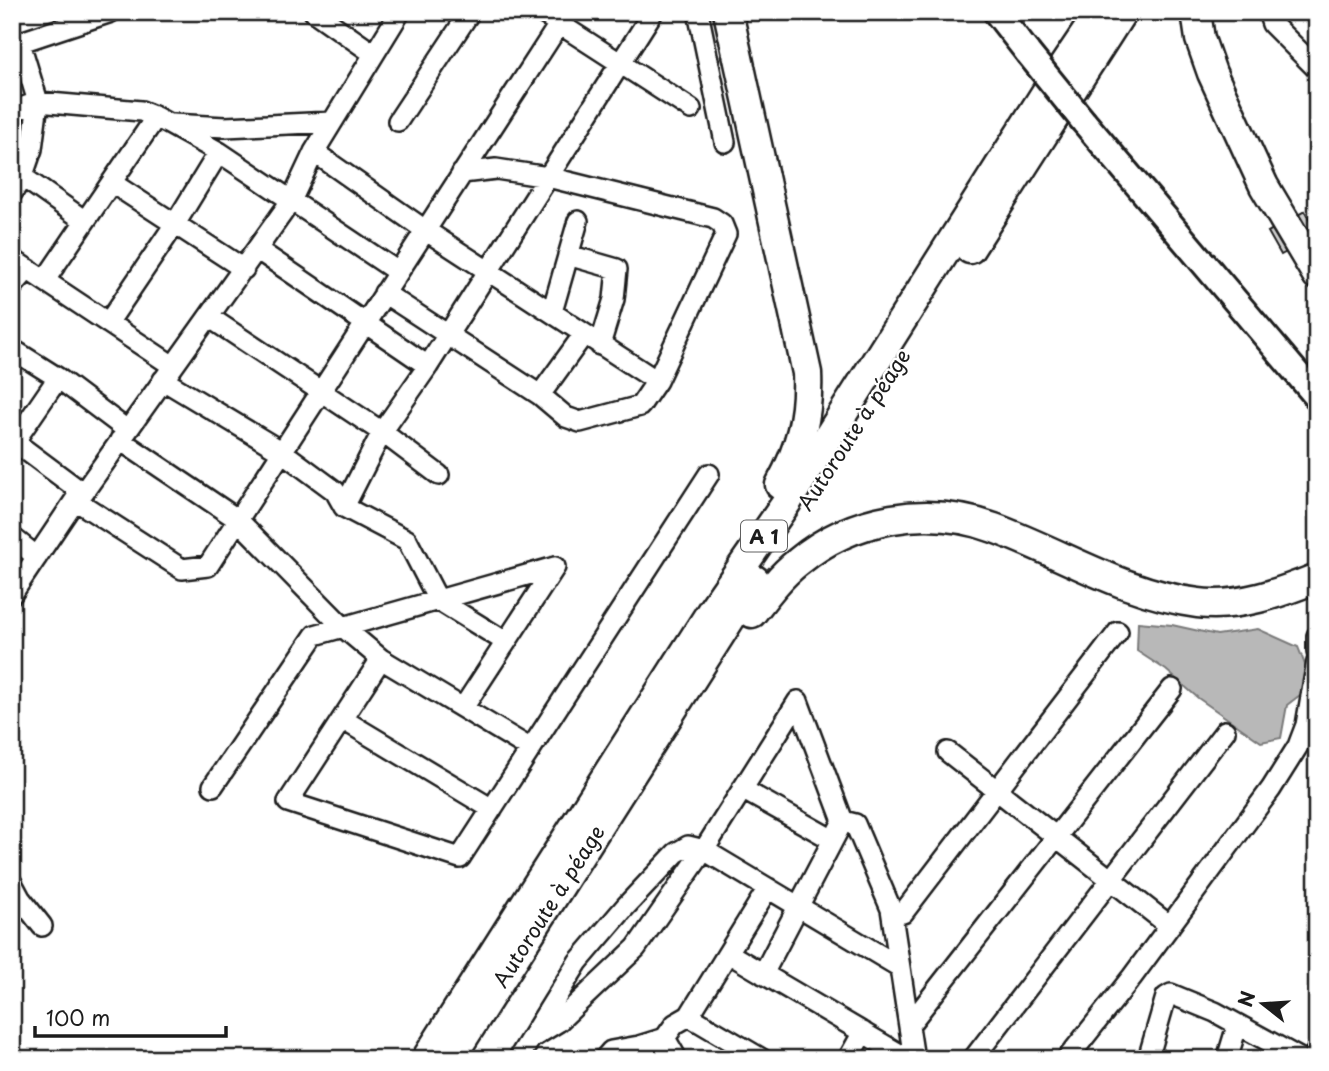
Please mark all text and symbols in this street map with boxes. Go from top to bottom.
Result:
street label: Autoroute à péage [789,342,917,516]
road number: A 1 [741,520,787,552]
street label: Autoroute à péage [484,818,612,993]
north arrow [1228,970,1298,1040]
text: N [1230,987,1261,1010]
scale bar [35,994,226,1038]
text: 100 m [46,1001,110,1033]

